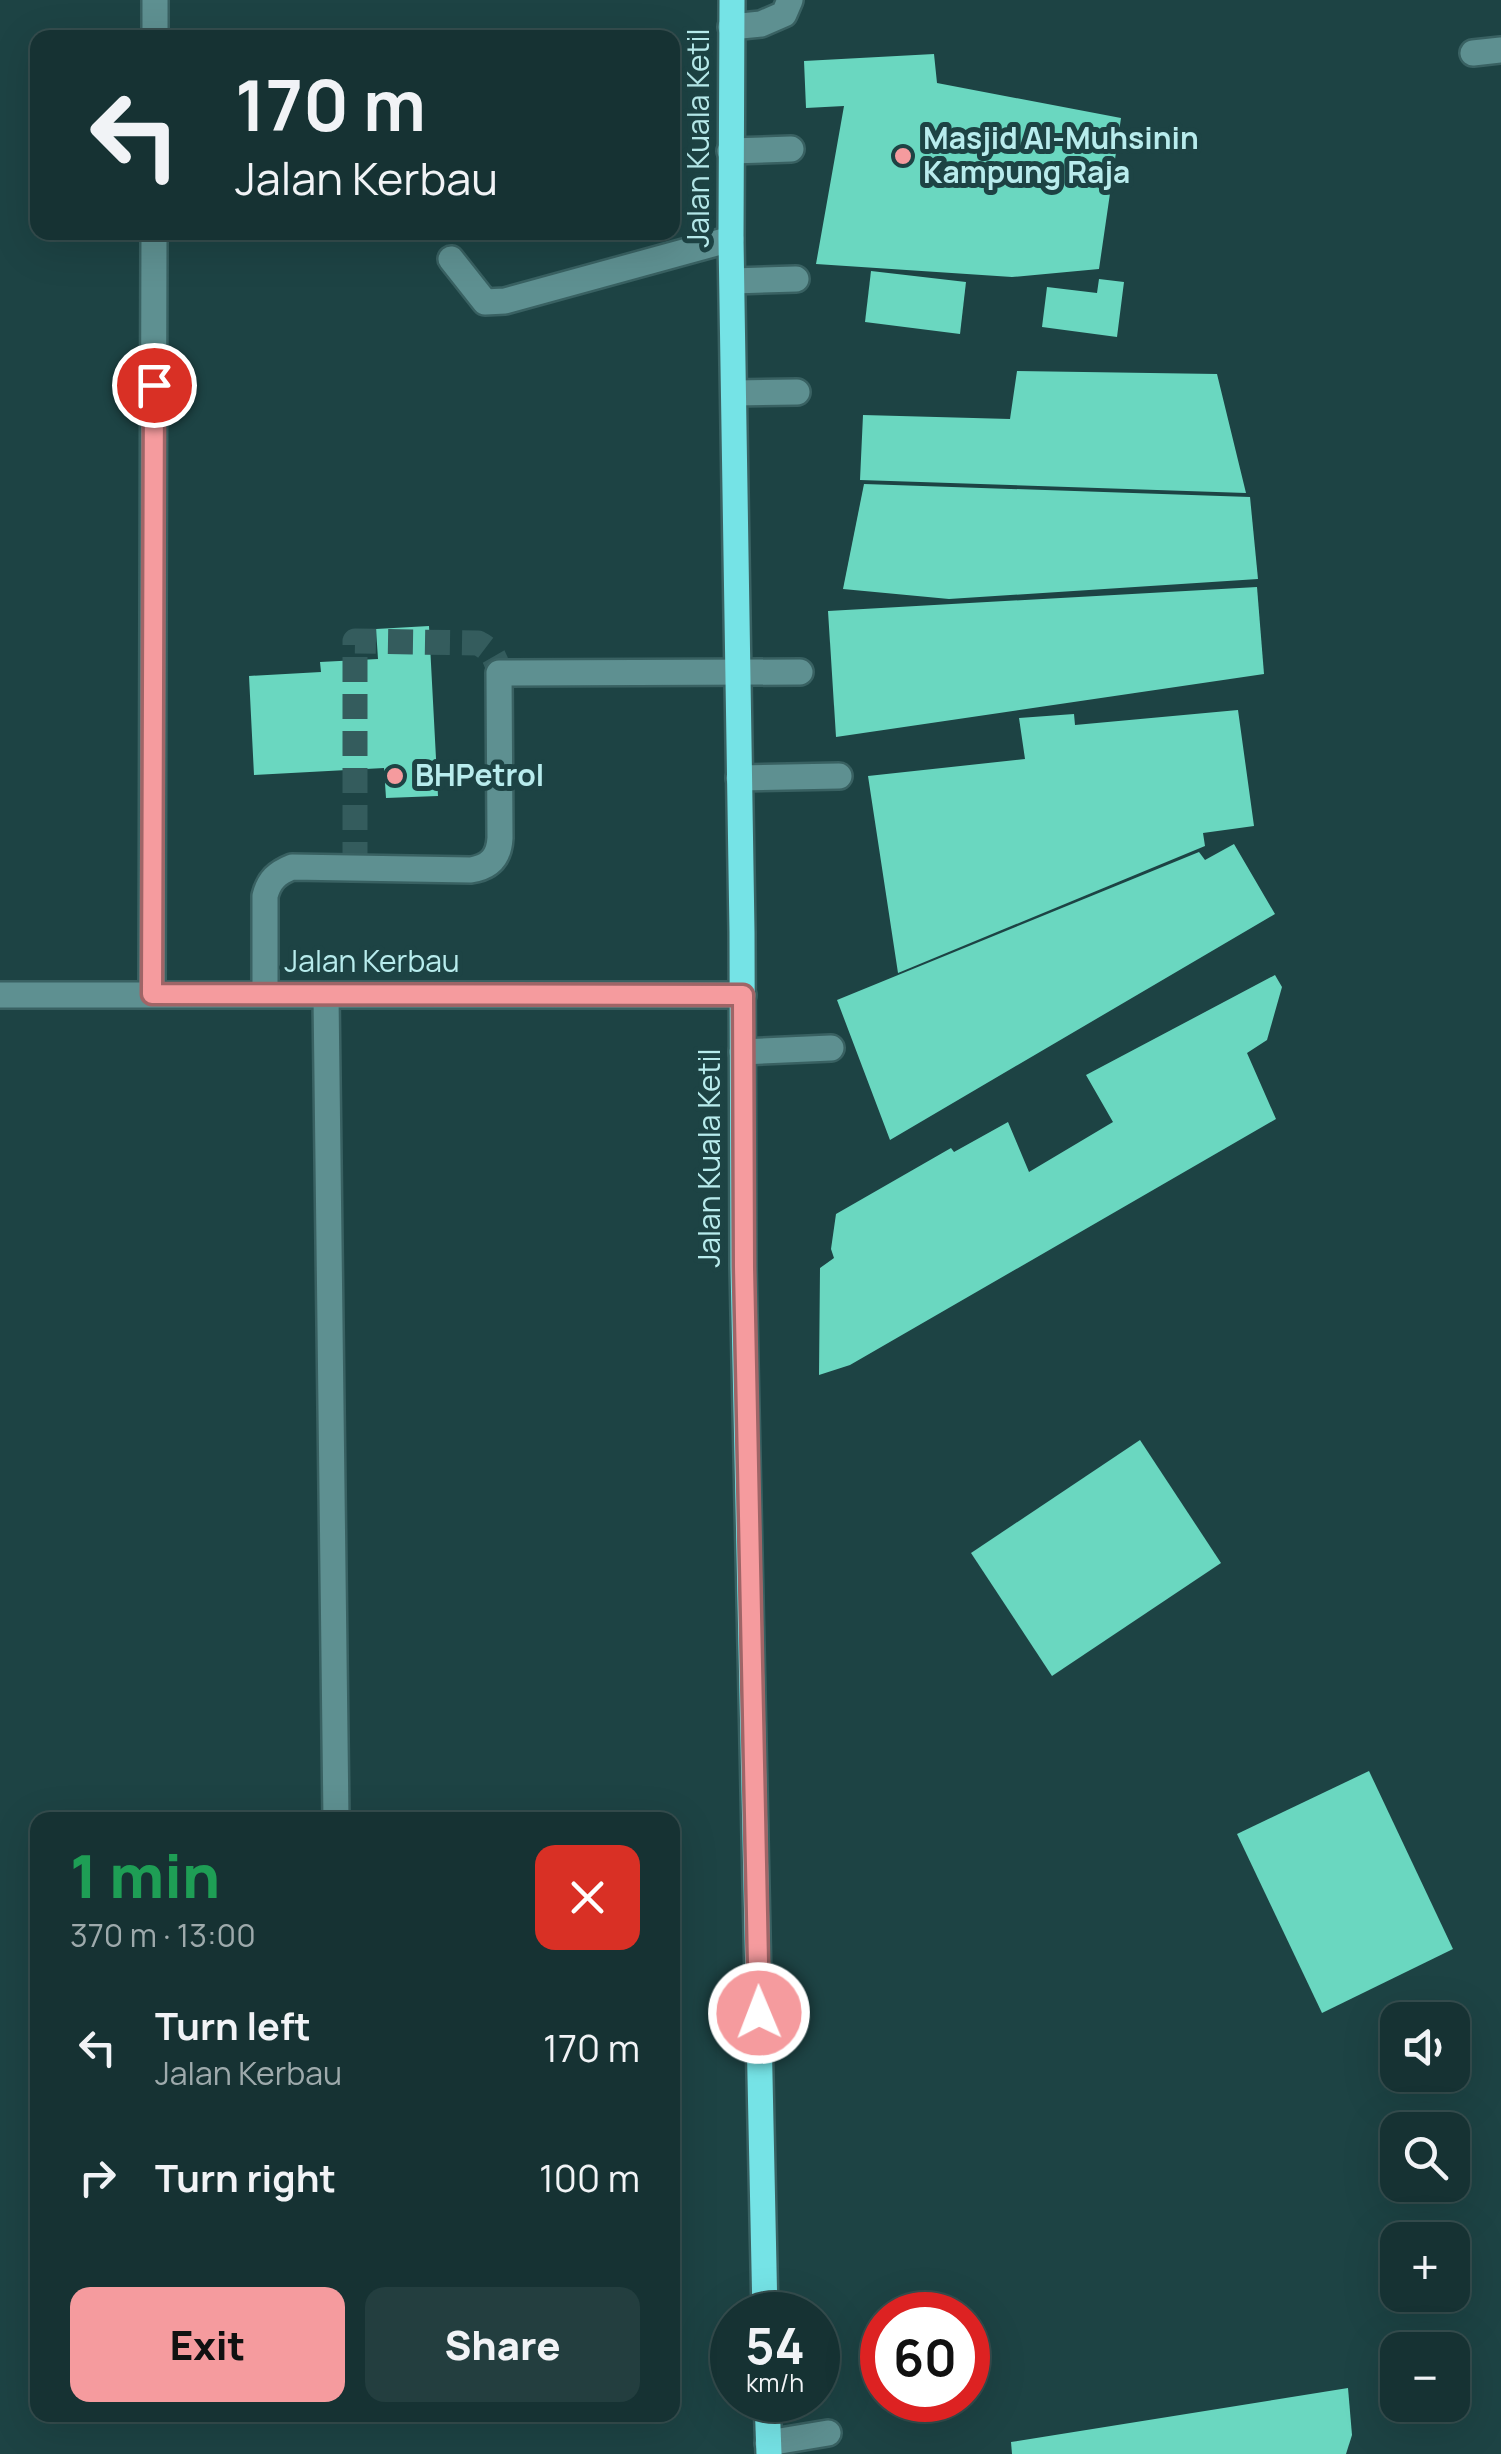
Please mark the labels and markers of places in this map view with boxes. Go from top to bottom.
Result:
place label: Masjid Al-Muhsinin Kampung Raja [923,117,1199,192]
marker: Masjid Al-Muhsinin Kampung Raja [892,145,914,167]
pin [112,343,197,428]
place label: BHPetrol [415,754,544,795]
marker: BHPetrol [384,765,406,787]

